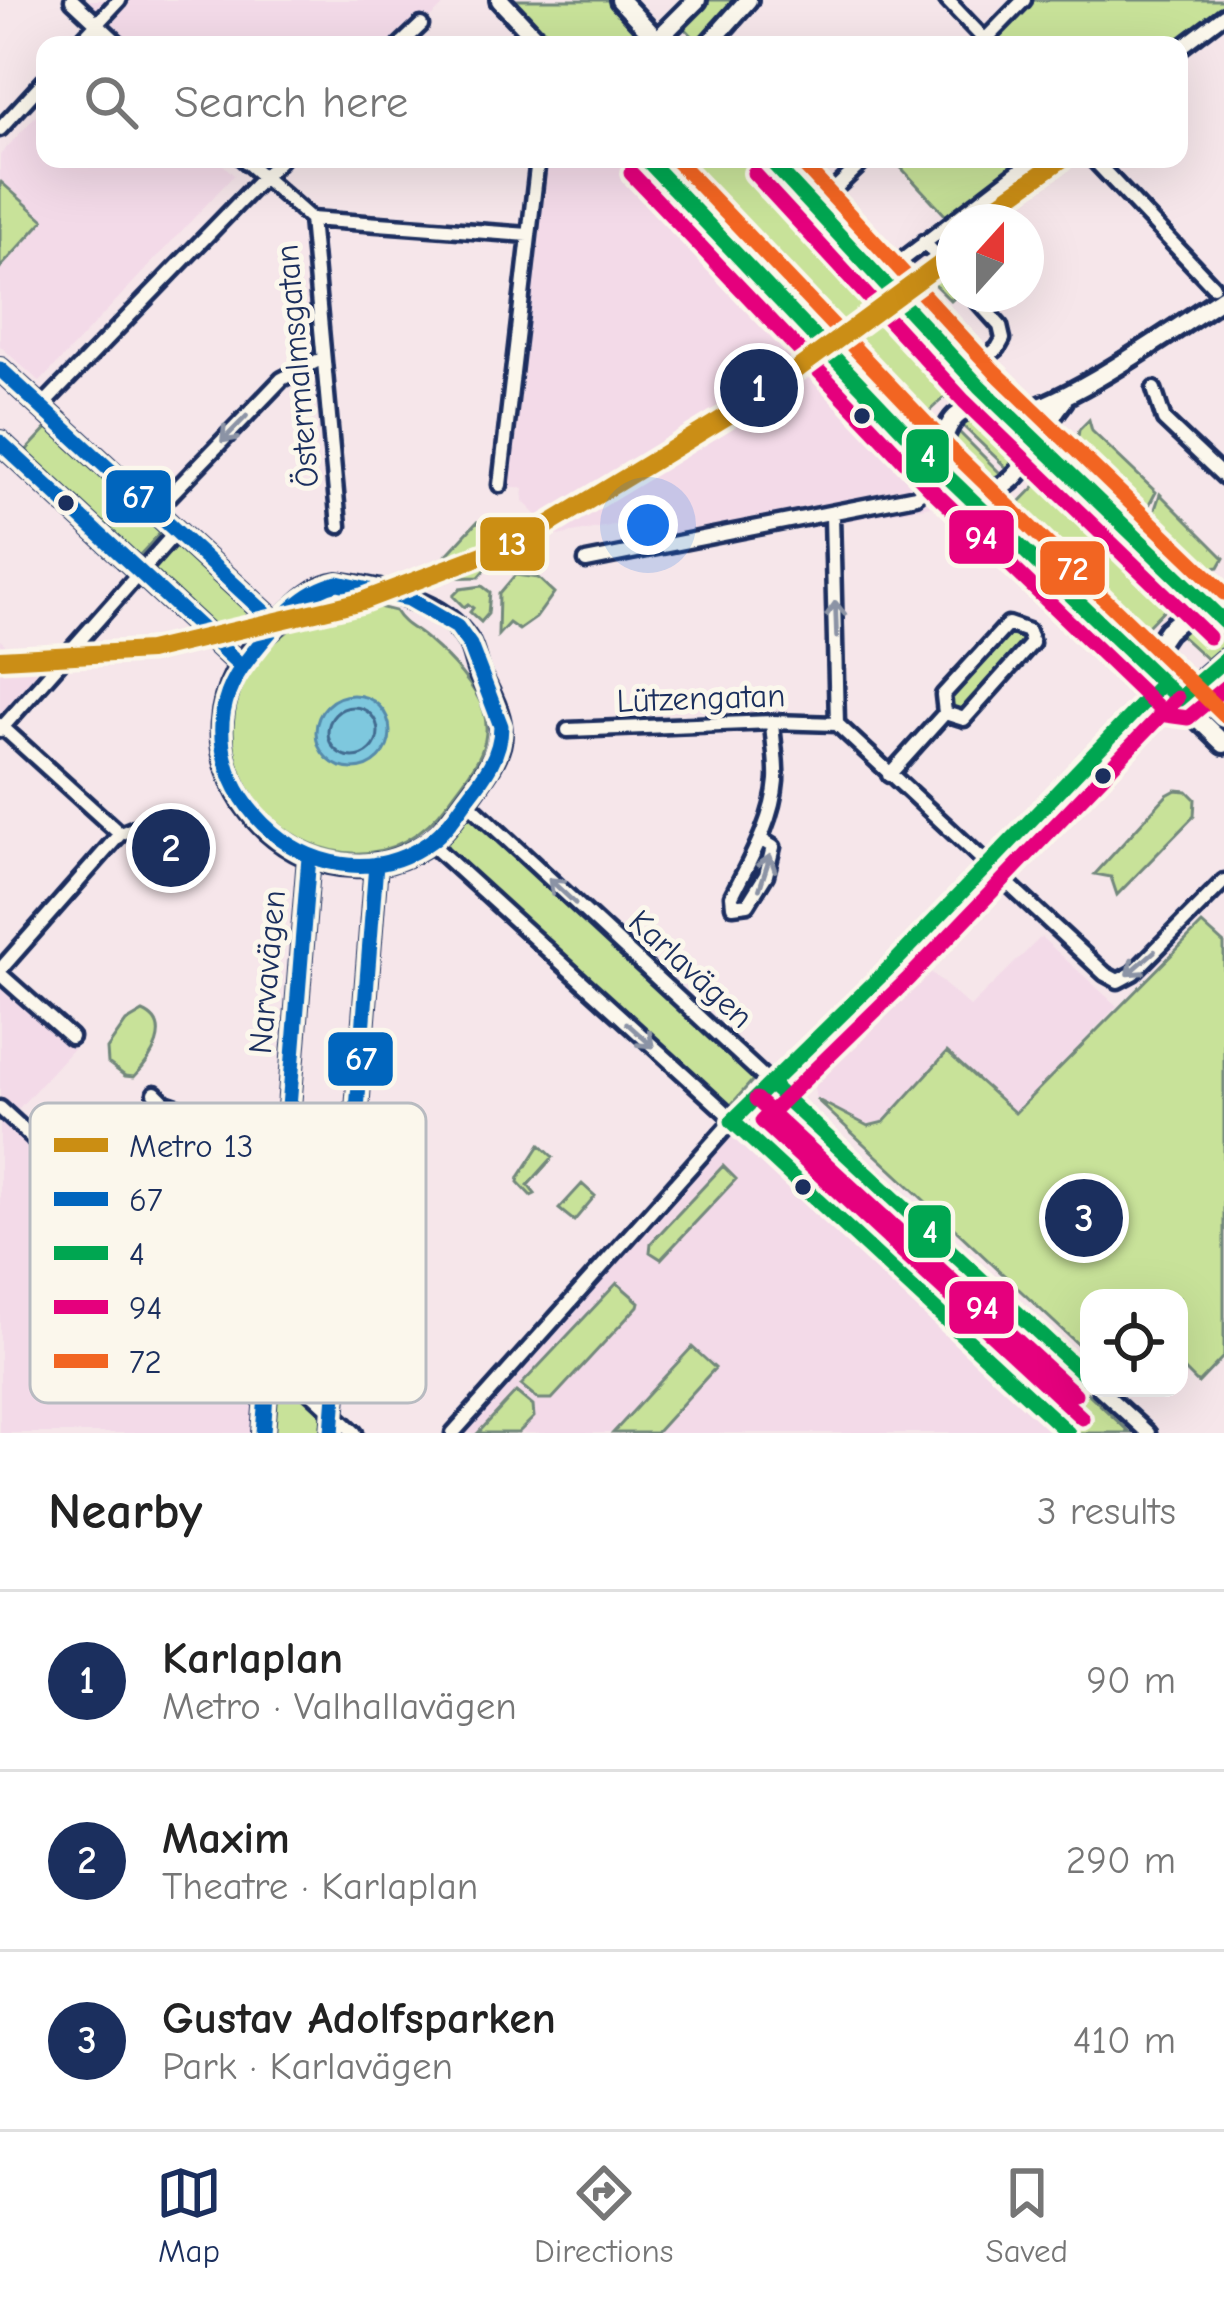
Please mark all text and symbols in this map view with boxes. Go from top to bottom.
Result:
search box [36,36,1188,168]
icon: search [78,69,144,135]
text: Search here [174,76,408,128]
north arrow [936,204,1044,312]
street label: Östermalmsgatan [267,243,327,489]
pin: 1 [720,343,798,433]
unlabelled marker [851,405,873,427]
one-way arrow [220,414,248,443]
line badge: 4 [904,427,951,485]
text: 4 [920,437,936,475]
line badge: 67 [104,468,173,525]
text: 67 [122,478,154,516]
unlabelled marker [55,492,77,514]
your location [618,495,678,555]
line badge: 94 [947,508,1016,566]
line badge: 13 [478,515,547,573]
text: 94 [965,519,997,557]
text: 13 [497,525,527,563]
line badge: 72 [1038,539,1107,597]
text: 72 [1057,550,1089,588]
one-way arrow [824,600,847,639]
street label: Lützengatan [616,676,786,720]
unlabelled marker [1092,765,1114,787]
pin: 2 [132,803,210,893]
one-way arrow [756,854,778,892]
one-way arrow [547,877,577,905]
street label: Narvavägen [241,888,293,1056]
street label: Karlavägen [621,902,761,1036]
one-way arrow [1126,949,1156,977]
one-way arrow [625,1020,655,1048]
line badge: 67 [326,1030,395,1088]
text: 67 [345,1040,377,1078]
legend [30,1103,426,1403]
text: Metro 13 [129,1127,253,1165]
pin: 3 [1045,1173,1123,1263]
unlabelled marker [792,1176,814,1198]
text: 67 [129,1181,163,1219]
line badge: 4 [906,1203,953,1260]
text: 4 [922,1213,938,1251]
text: 4 [129,1235,145,1273]
line badge: 94 [947,1279,1016,1336]
text: 94 [129,1289,163,1327]
text: 94 [966,1289,998,1327]
map controls [1080,1289,1188,1397]
button: locate [1080,1289,1188,1397]
text: 72 [129,1343,162,1381]
text: Nearby [48,1482,202,1541]
text: 3 results [1037,1489,1176,1534]
text: Karlaplan [162,1632,343,1684]
text: 1 [79,1658,95,1703]
text: 90 m [1086,1658,1176,1703]
text: Metro · Valhallavägen [162,1684,517,1729]
text: Maxim [162,1812,290,1864]
text: 2 [77,1838,97,1883]
text: 290 m [1066,1838,1176,1883]
text: Theatre · Karlaplan [162,1864,478,1909]
text: Gustav Adolfsparken [162,1992,556,2044]
text: 3 [77,2018,97,2063]
text: 410 m [1073,2018,1176,2063]
text: Park · Karlavägen [162,2044,453,2089]
tab: Map [156,2160,222,2270]
tab: Directions [534,2160,674,2270]
tab: Saved [986,2160,1068,2270]

